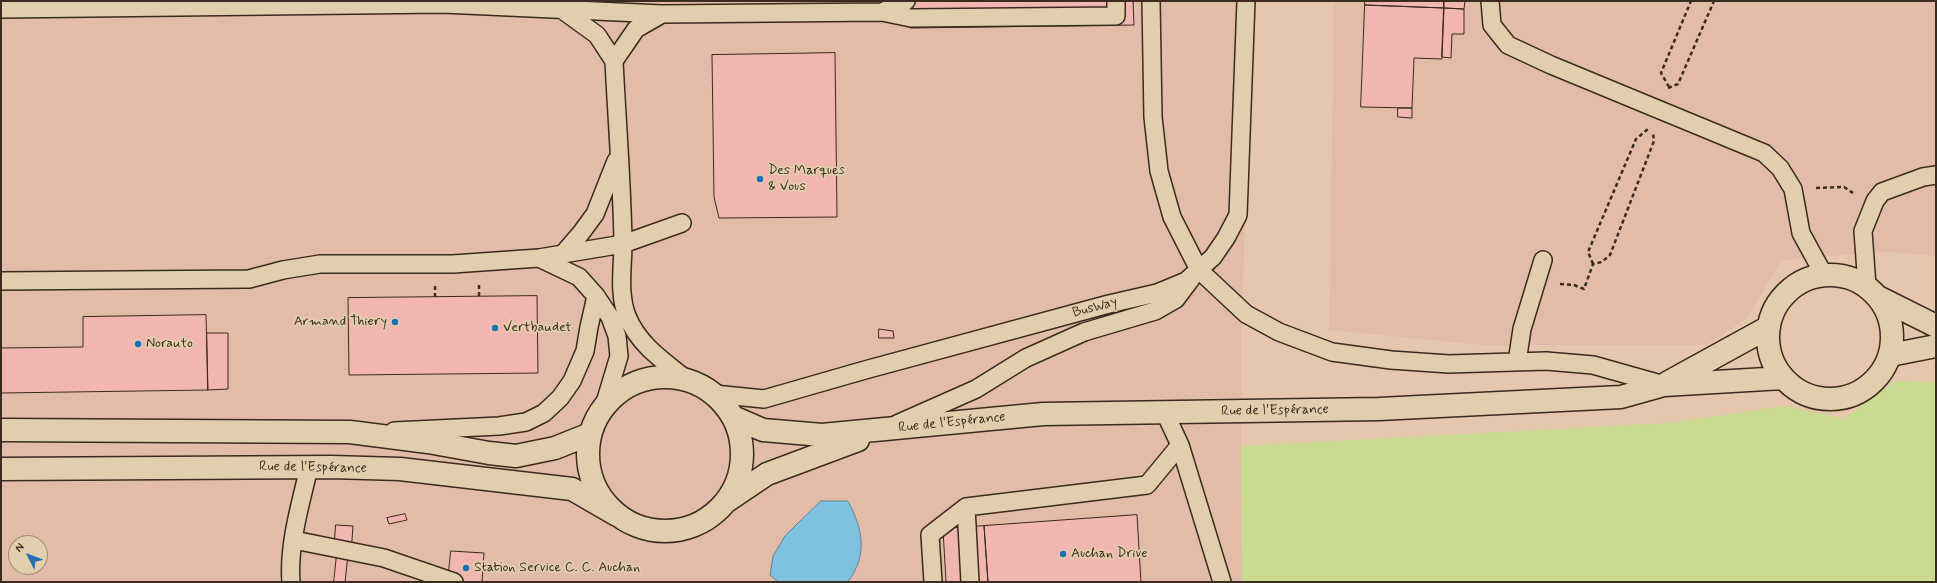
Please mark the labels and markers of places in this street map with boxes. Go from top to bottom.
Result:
place label: Des Marques & Vous [768,163,845,196]
marker: Des Marques & Vous [755,174,765,184]
place label: Armand Thiery [294,314,387,330]
marker: Armand Thiery [390,317,400,327]
place label: Vertbaudet [503,320,572,336]
marker: Vertbaudet [490,323,500,333]
place label: Norauto [146,336,193,352]
marker: Norauto [133,339,143,349]
place label: Auchan Drive [1071,546,1148,562]
marker: Auchan Drive [1058,549,1068,559]
place label: Station Service C. C. Auchan [474,560,640,576]
marker: Station Service C. C. Auchan [461,563,471,573]

